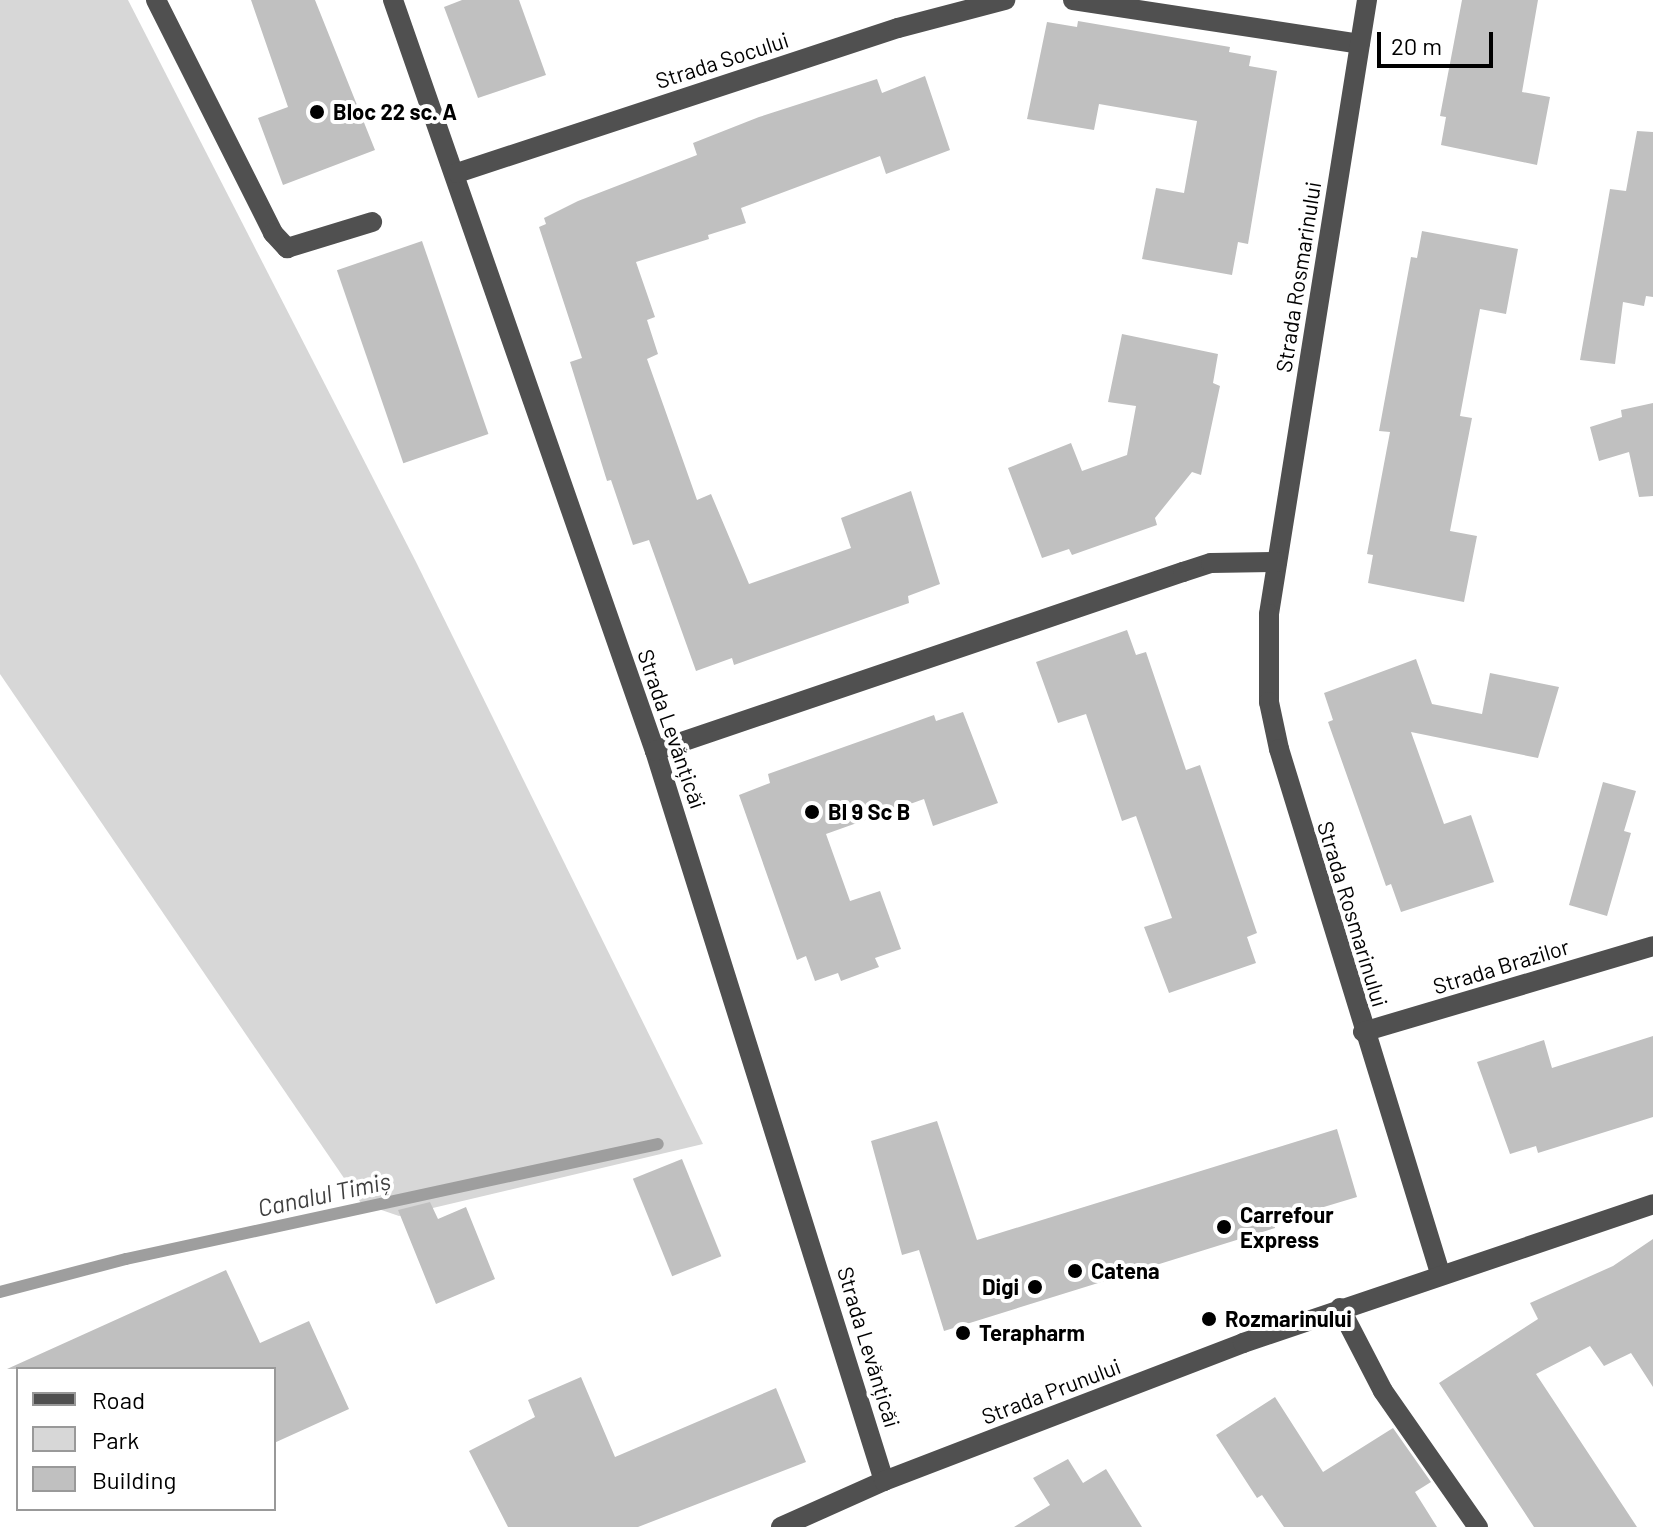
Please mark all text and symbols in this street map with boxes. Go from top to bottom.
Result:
scale bar [1381,16,1497,66]
street label: Strada Socului [652,26,792,94]
text: 20 m [1391,31,1442,60]
place label: Bloc 22 sc. A [333,99,457,125]
marker: Bloc 22 sc. A [308,103,326,121]
street label: Strada Rosmarinului [1270,180,1326,374]
street label: Strada Levănțicăi [632,646,712,812]
place label: Bl 9 Sc B [828,799,910,825]
marker: Bl 9 Sc B [803,803,821,821]
street label: Strada Rosmarinului [1312,818,1394,1010]
street label: Strada Brazilor [1430,933,1572,999]
water label: Canalul Timiș [255,1166,393,1222]
place label: Carrefour Express [1240,1201,1334,1252]
marker: Carrefour Express [1215,1218,1233,1236]
place label: Catena [1091,1258,1160,1284]
marker: Catena [1066,1262,1084,1280]
street label: Strada Levănțicăi [832,1263,906,1431]
place label: Digi [982,1274,1019,1300]
marker: Digi [1026,1278,1044,1296]
place label: Rozmarinului [1225,1306,1352,1332]
marker: Rozmarinului [1200,1310,1218,1328]
place label: Terapharm [979,1320,1085,1346]
marker: Terapharm [954,1324,972,1342]
street label: Strada Prunului [978,1352,1124,1430]
legend [16,1367,276,1511]
text: Road [92,1385,145,1414]
text: Park [92,1425,139,1454]
text: Building [92,1465,176,1494]

